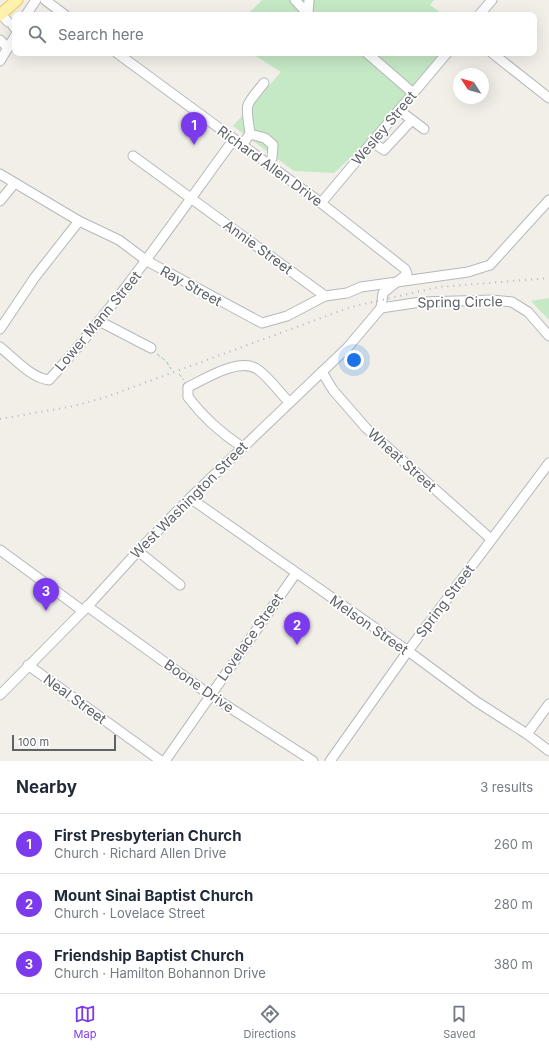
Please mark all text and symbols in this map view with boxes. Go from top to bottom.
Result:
search box [12,12,537,56]
icon: search [26,23,48,45]
text: Search here [58,25,144,44]
north arrow [453,68,489,104]
street label: Wesley Street [348,87,420,168]
pin: 1 [181,112,207,145]
street label: Richard Allen Drive [214,122,326,209]
street label: Annie Street [220,216,296,278]
street label: Ray Street [157,262,225,310]
street label: Lower Mann Street [51,267,145,374]
street label: Spring Circle [417,292,503,311]
your location [344,350,364,370]
street label: Wheat Street [365,424,440,495]
street label: West Washington Street [127,437,251,562]
street label: Spring Street [412,561,478,640]
pin: 3 [33,578,59,611]
street label: Lovelace Street [213,589,286,684]
street label: Melson Street [327,591,412,658]
pin: 2 [284,612,310,645]
street label: Boone Drive [161,655,237,716]
street label: Neal Street [41,670,110,727]
scale bar [12,733,116,752]
text: 100 m [18,735,49,749]
text: Nearby [16,777,77,797]
text: 3 results [480,779,533,795]
text: First Presbyterian Church [54,826,242,845]
text: 1 [26,836,32,852]
text: 260 m [494,836,533,852]
text: Church · Richard Allen Drive [54,845,226,861]
text: Mount Sinai Baptist Church [54,886,253,905]
text: 2 [25,896,33,912]
text: 280 m [494,896,533,912]
text: Church · Lovelace Street [54,905,205,921]
text: Friendship Baptist Church [54,946,244,965]
text: 3 [25,956,33,972]
text: 380 m [494,956,533,972]
text: Church · Hamilton Bohannon Drive [54,965,266,981]
tab: Map [74,1003,96,1041]
tab: Directions [244,1003,296,1041]
tab: Saved [443,1003,475,1041]

